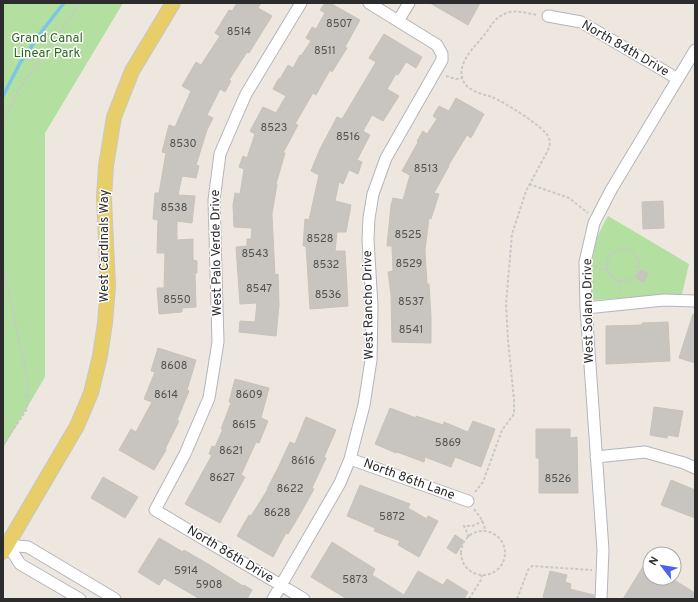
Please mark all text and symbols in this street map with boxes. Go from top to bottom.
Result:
house number: 8507 [326,17,352,31]
street label: North 84th Drive [578,17,672,81]
house number: 8514 [227,25,251,39]
park label: Grand Canal Linear Park [11,31,83,62]
house number: 8511 [314,44,336,58]
house number: 8523 [261,121,287,135]
house number: 8516 [336,130,360,144]
house number: 8530 [169,137,197,151]
house number: 8513 [414,162,438,176]
street label: West Cardinals Way [97,189,113,303]
street label: West Palo Verde Drive [208,190,226,316]
house number: 8538 [161,201,187,215]
house number: 8525 [394,228,422,242]
house number: 8528 [307,232,333,246]
house number: 8543 [241,247,269,261]
street label: West Rancho Drive [360,250,378,360]
house number: 8529 [396,257,422,271]
house number: 8532 [313,258,339,272]
street label: West Solano Drive [580,258,598,364]
house number: 8547 [246,282,272,296]
house number: 8536 [315,288,341,302]
house number: 8550 [163,293,191,307]
house number: 8537 [398,295,424,309]
house number: 8541 [399,323,423,337]
house number: 8608 [160,359,188,373]
house number: 8614 [154,388,178,402]
house number: 8609 [236,388,262,402]
house number: 8615 [232,418,256,432]
house number: 5869 [435,436,461,450]
house number: 8621 [219,444,243,458]
house number: 8616 [291,454,315,468]
street label: North 86th Lane [361,456,457,504]
house number: 8627 [209,471,235,485]
house number: 8526 [545,472,571,486]
house number: 8622 [277,482,303,496]
house number: 8628 [264,506,290,520]
house number: 5872 [379,510,405,524]
street label: North 86th Drive [184,523,276,587]
north arrow [642,546,682,586]
text: N [646,554,662,568]
house number: 5914 [174,564,198,578]
house number: 5873 [342,573,368,587]
house number: 5908 [196,578,222,592]

